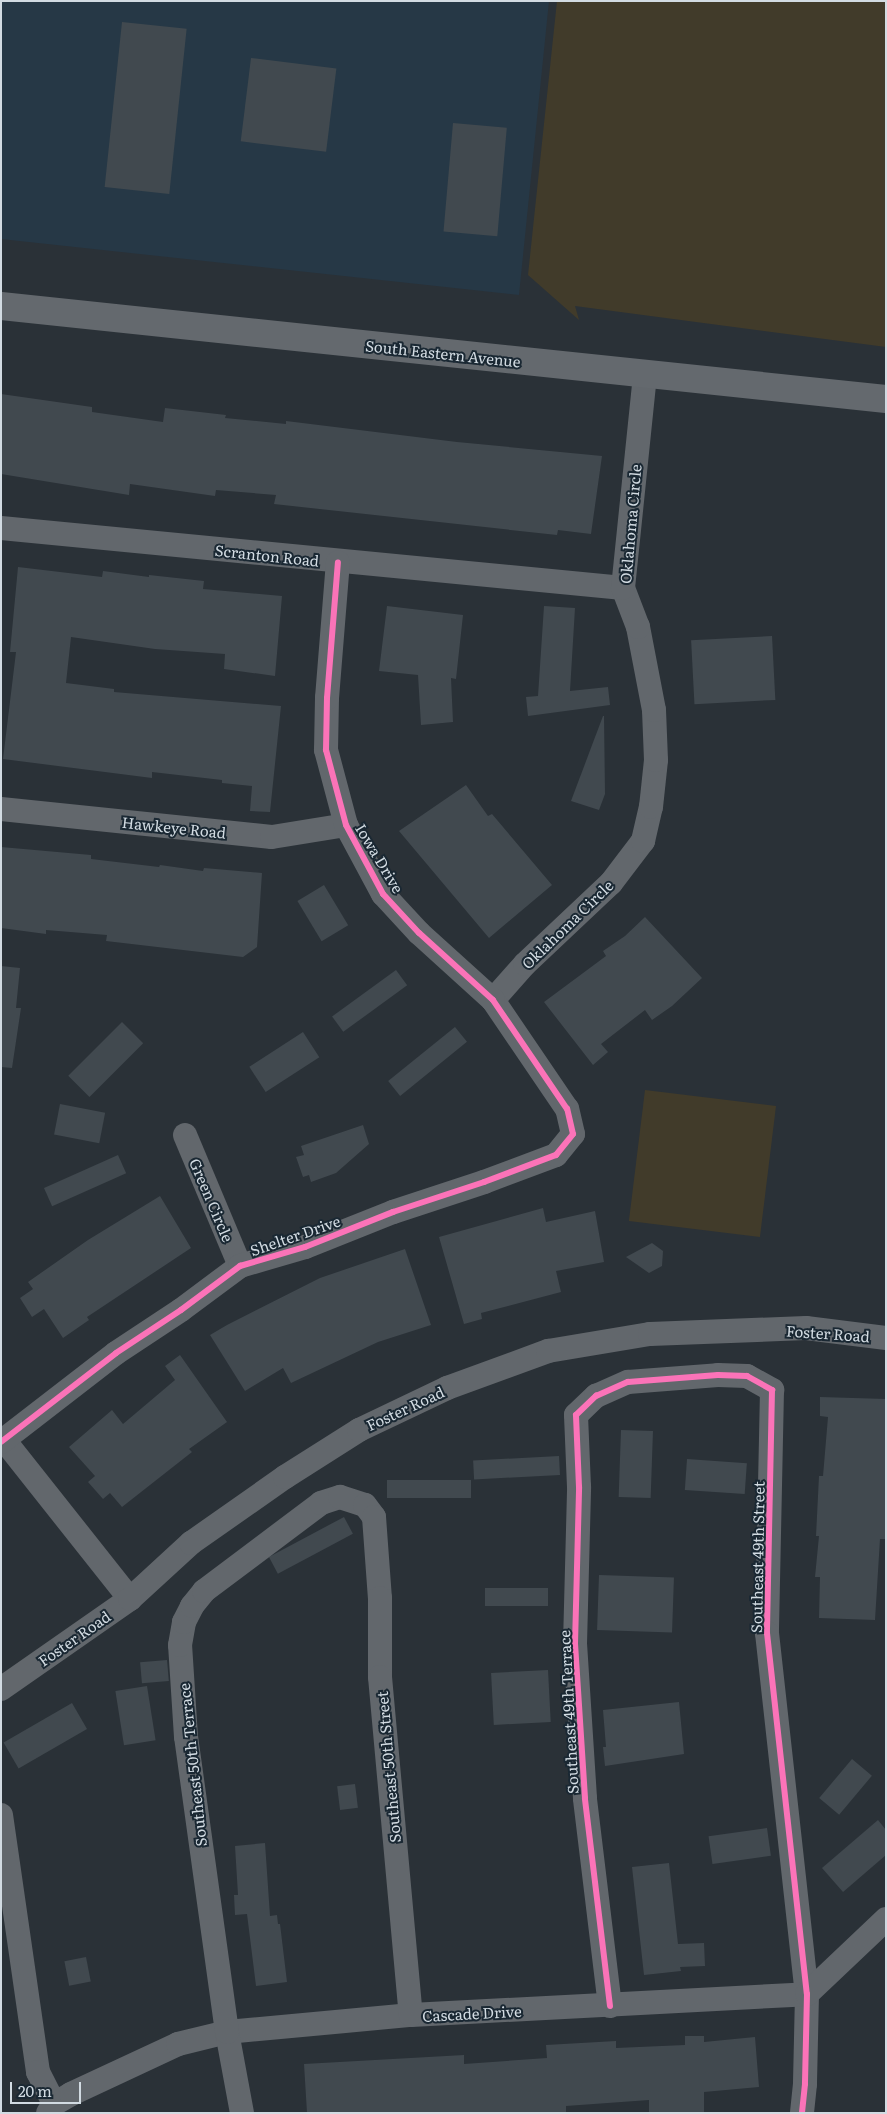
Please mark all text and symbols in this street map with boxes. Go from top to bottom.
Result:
street label: South Eastern Avenue [364,336,522,370]
street label: Oklahoma Circle [616,463,644,585]
street label: Scranton Road [214,541,320,569]
street label: Hawkeye Road [121,813,227,841]
street label: Iowa Drive [352,820,408,896]
street label: Oklahoma Circle [518,876,616,972]
street label: Green Circle [186,1156,238,1244]
street label: Shelter Drive [247,1211,343,1259]
street label: Foster Road [786,1321,870,1345]
street label: Foster Road [363,1382,447,1434]
street label: Southeast 49th Street [747,1481,767,1633]
street label: Foster Road [34,1607,114,1669]
street label: Southeast 49th Terrace [555,1630,581,1794]
street label: Southeast 50th Terrace [174,1682,210,1848]
street label: Southeast 50th Street [372,1690,404,1844]
street label: Cascade Drive [422,2001,522,2025]
scale bar [12,2072,84,2104]
text: 20 m [18,2079,52,2102]

